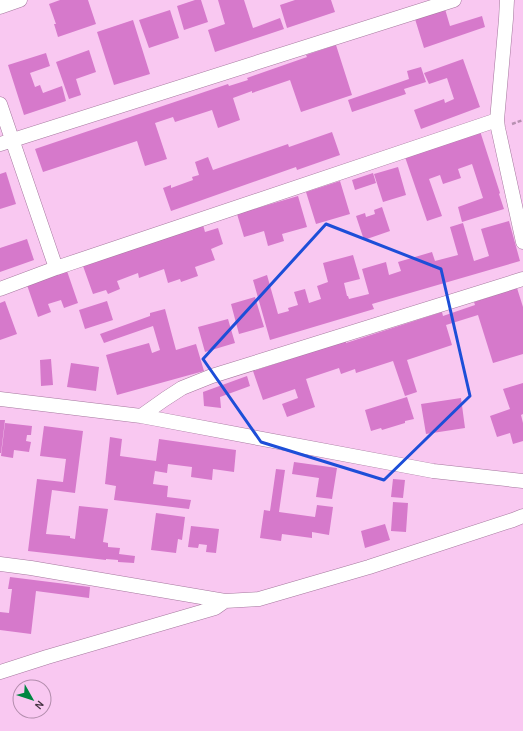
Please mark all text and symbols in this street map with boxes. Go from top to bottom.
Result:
north arrow [12,679,52,719]
text: N [33,699,46,711]

